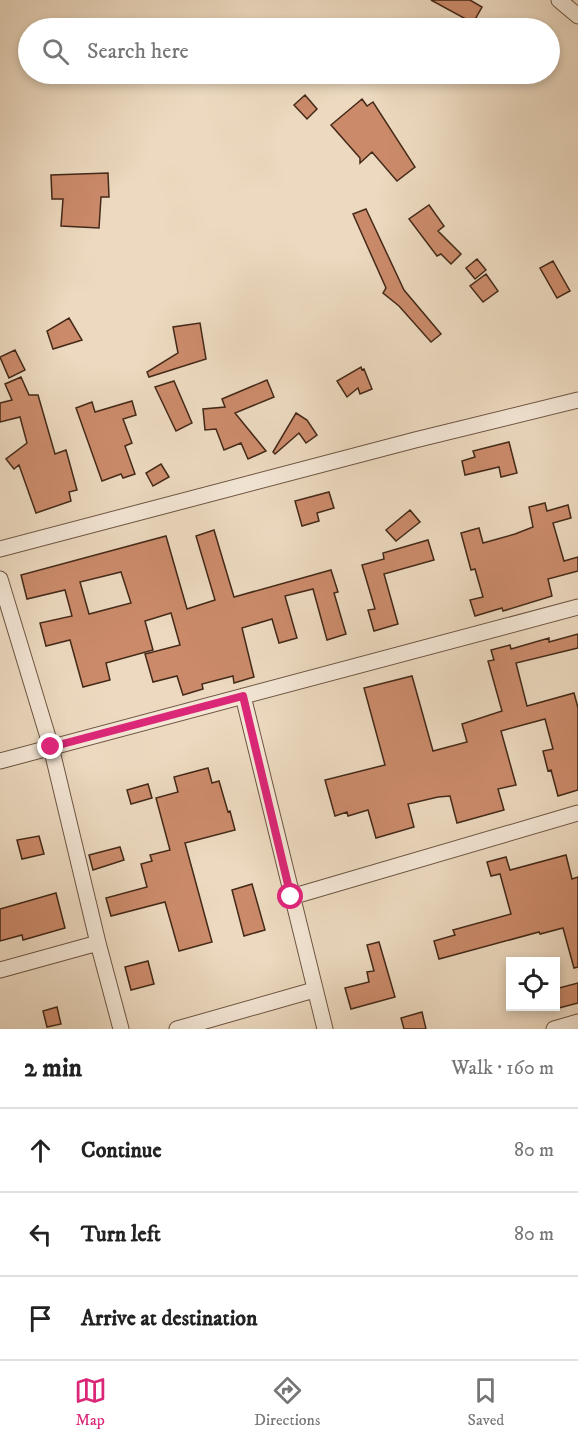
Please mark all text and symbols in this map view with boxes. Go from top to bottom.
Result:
search box [18,18,560,84]
icon: search [39,35,72,68]
text: Search here [87,38,189,65]
route end [37,733,63,759]
route start [277,883,303,909]
map controls [506,957,560,1011]
button: locate [506,957,560,1011]
text: 2 min [24,1052,82,1085]
text: Walk · 160 m [451,1056,554,1081]
icon: ahead [24,1134,57,1167]
text: Continue [81,1137,162,1164]
text: 80 m [514,1138,554,1163]
icon: left [24,1218,57,1251]
text: Turn left [81,1221,161,1248]
text: 80 m [514,1222,554,1247]
icon: arrive [24,1302,57,1335]
text: Arrive at destination [81,1305,258,1332]
tab: Map [74,1374,107,1430]
tab: Directions [254,1374,320,1430]
tab: Saved [468,1374,504,1430]

